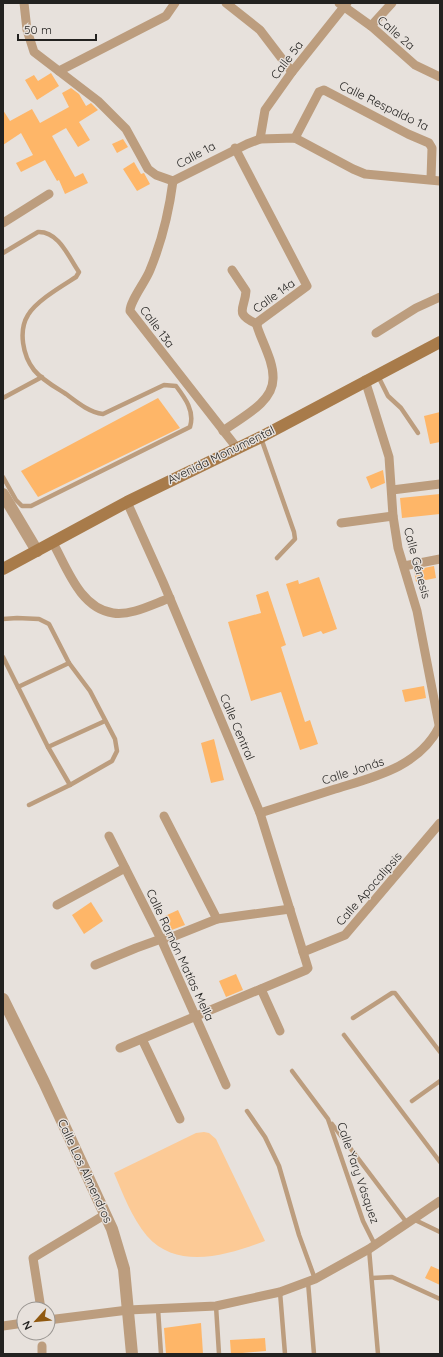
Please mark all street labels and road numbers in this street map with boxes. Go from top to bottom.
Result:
street label: Calle 2a [375,12,418,53]
street label: Calle 5a [267,37,306,82]
street label: Calle Respaldo 1a [337,77,431,134]
street label: Calle 1a [174,138,218,171]
street label: Calle 14a [250,275,298,316]
street label: Calle 13a [137,303,178,351]
street label: Avenida Monumental [165,422,277,487]
street label: Calle Génesis [401,526,434,601]
street label: Calle Central [217,691,258,762]
street label: Calle Jonás [320,753,386,788]
street label: Calle Apocalipsis [333,848,405,929]
street label: Calle Ramón Matías Mella [143,886,218,1023]
street label: Calle Los Almendros [55,1117,116,1225]
street label: Calle Yary Vásquez [334,1120,383,1226]

